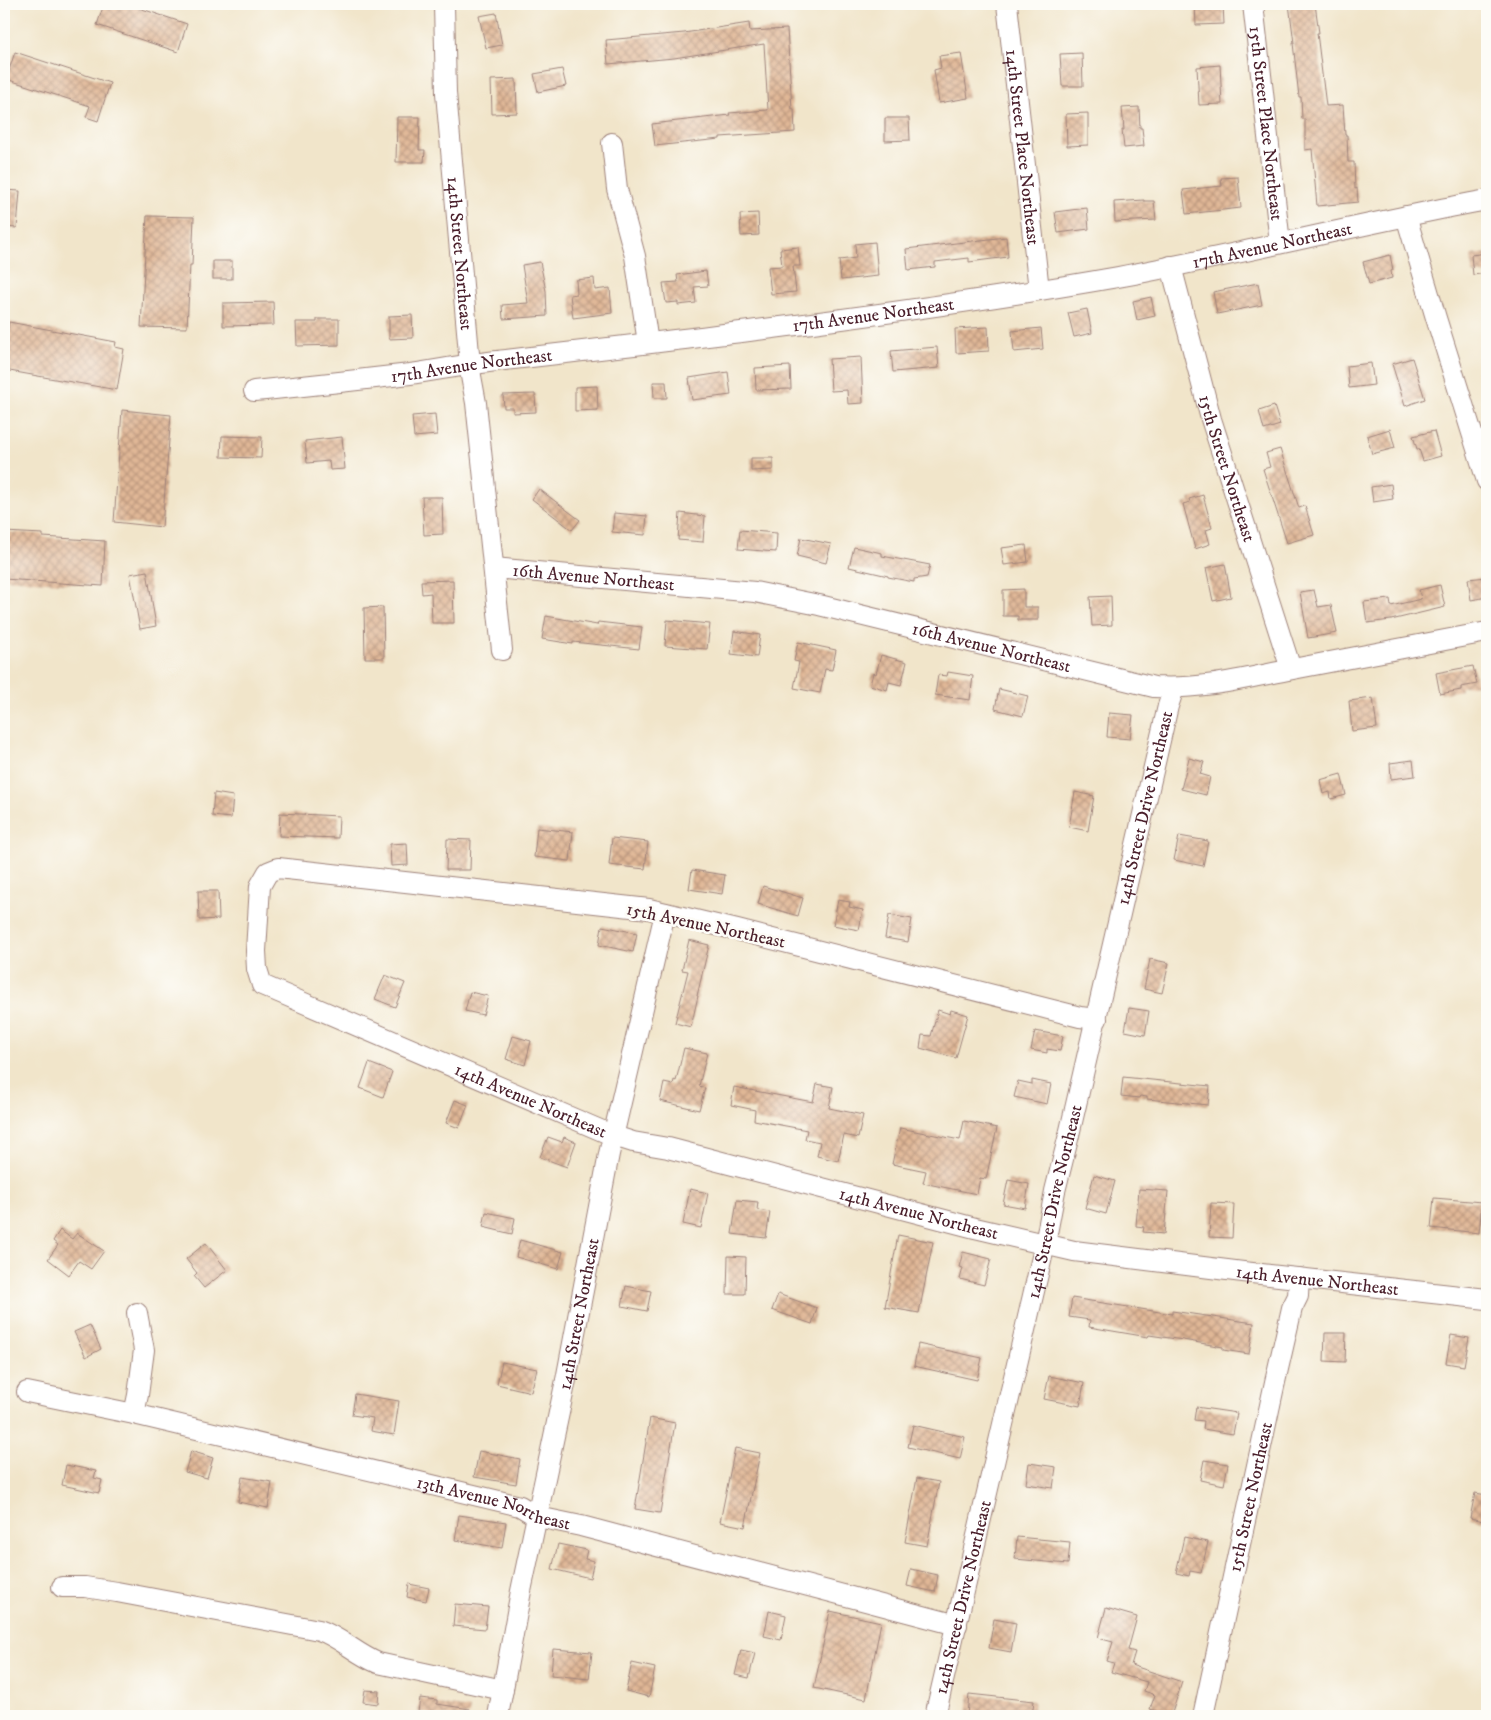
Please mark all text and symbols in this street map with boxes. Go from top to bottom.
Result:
street label: 15th Street Place Northeast [1244,25,1287,222]
street label: 14th Street Place Northeast [1000,48,1044,247]
street label: 14th Street Northeast [441,176,477,332]
street label: 17th Avenue Northeast [1190,218,1354,274]
street label: 17th Avenue Northeast [791,293,956,337]
street label: 17th Avenue Northeast [390,345,554,388]
street label: 15th Street Northeast [1193,393,1260,545]
street label: 16th Avenue Northeast [511,560,676,597]
street label: 16th Avenue Northeast [910,618,1073,678]
street label: 14th Street Drive Northeast [1112,709,1179,907]
street label: 15th Avenue Northeast [624,898,788,954]
street label: 14th Avenue Northeast [451,1059,610,1144]
street label: 14th Street Drive Northeast [1023,1102,1088,1301]
street label: 14th Avenue Northeast [836,1183,1001,1245]
street label: 14th Street Northeast [554,1236,605,1392]
street label: 14th Avenue Northeast [1235,1261,1400,1301]
street label: 15th Street Northeast [1224,1420,1278,1574]
street label: 13th Avenue Northeast [414,1472,572,1536]
street label: 14th Street Drive Northeast [930,1498,997,1696]

